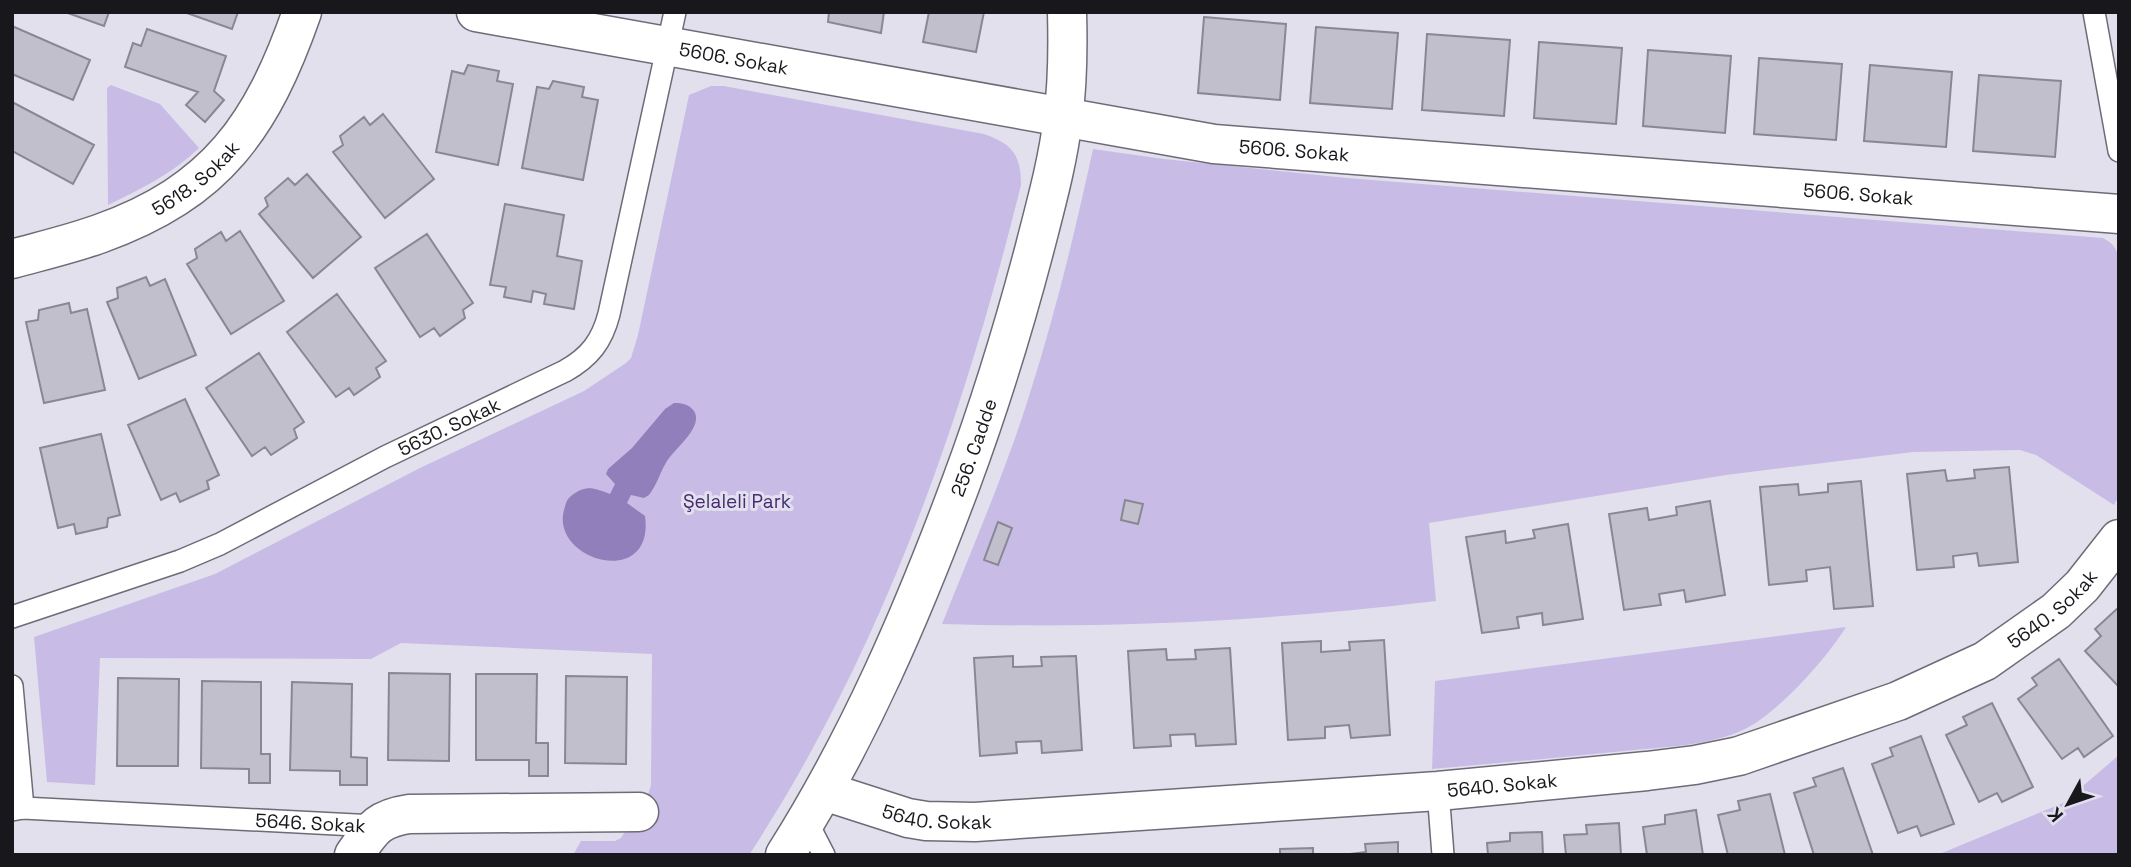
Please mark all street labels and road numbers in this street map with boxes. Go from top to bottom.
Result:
street label: 5606. Sokak [677,37,790,81]
street label: 5606. Sokak [1238,134,1350,167]
street label: 5618. Sokak [147,136,245,222]
street label: 5606. Sokak [1802,178,1914,211]
street label: 5630. Sokak [394,392,504,462]
street label: 256. Cadde [945,395,1003,500]
street label: 5640. Sokak [2003,565,2103,654]
street label: 5640. Sokak [1446,768,1558,803]
street label: 5640. Sokak [879,798,993,835]
street label: 5646. Sokak [255,808,366,838]

